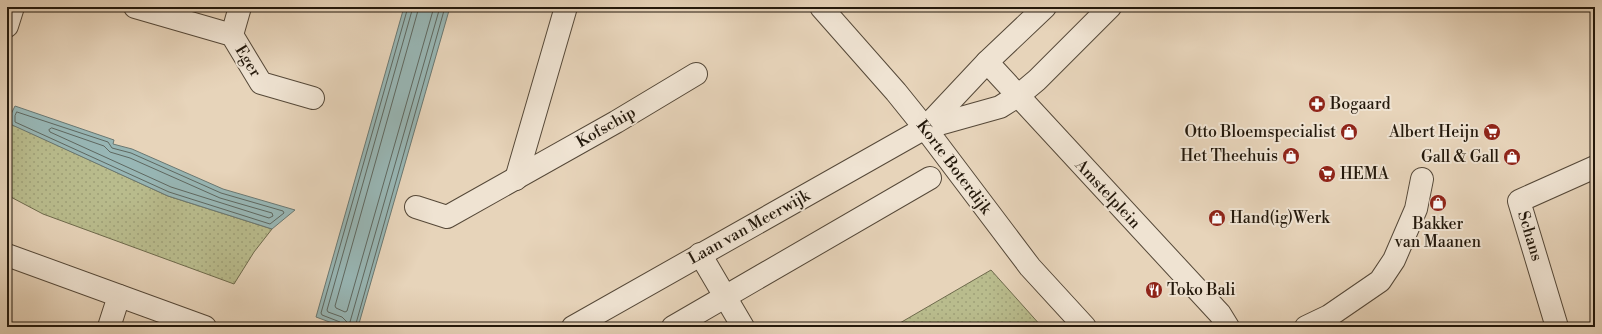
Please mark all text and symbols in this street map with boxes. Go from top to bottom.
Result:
street label: Eger [230,41,266,81]
pharmacy icon: Bogaard [1307,94,1327,114]
place label: Bogaard [1329,94,1391,114]
street label: Kofschip [573,102,639,152]
street label: Korte Boterdijk [912,116,997,219]
place label: Otto Bloemspecialist [1184,122,1336,142]
shop icon: Otto Bloemspecialist [1339,122,1359,142]
place label: Albert Heijn [1388,122,1479,142]
supermarket icon: Albert Heijn [1482,122,1502,142]
place label: Het Theehuis [1181,146,1278,166]
shop icon: Het Theehuis [1281,146,1301,166]
place label: Gall & Gall [1421,147,1499,167]
shop icon: Gall & Gall [1502,147,1522,167]
street label: Amstelplein [1070,154,1145,233]
supermarket icon: HEMA [1317,164,1337,184]
place label: HEMA [1340,164,1390,184]
street label: Laan van Meerwijk [685,185,815,269]
shop icon: Bakker van Maanen [1428,193,1448,213]
shop icon: Hand(ig)Werk [1207,208,1227,228]
place label: Hand(ig)Werk [1230,208,1331,228]
street label: Schans [1513,209,1547,263]
place label: Bakker van Maanen [1394,214,1482,252]
restaurant icon: Toko Bali [1144,280,1164,300]
place label: Toko Bali [1167,280,1236,300]

